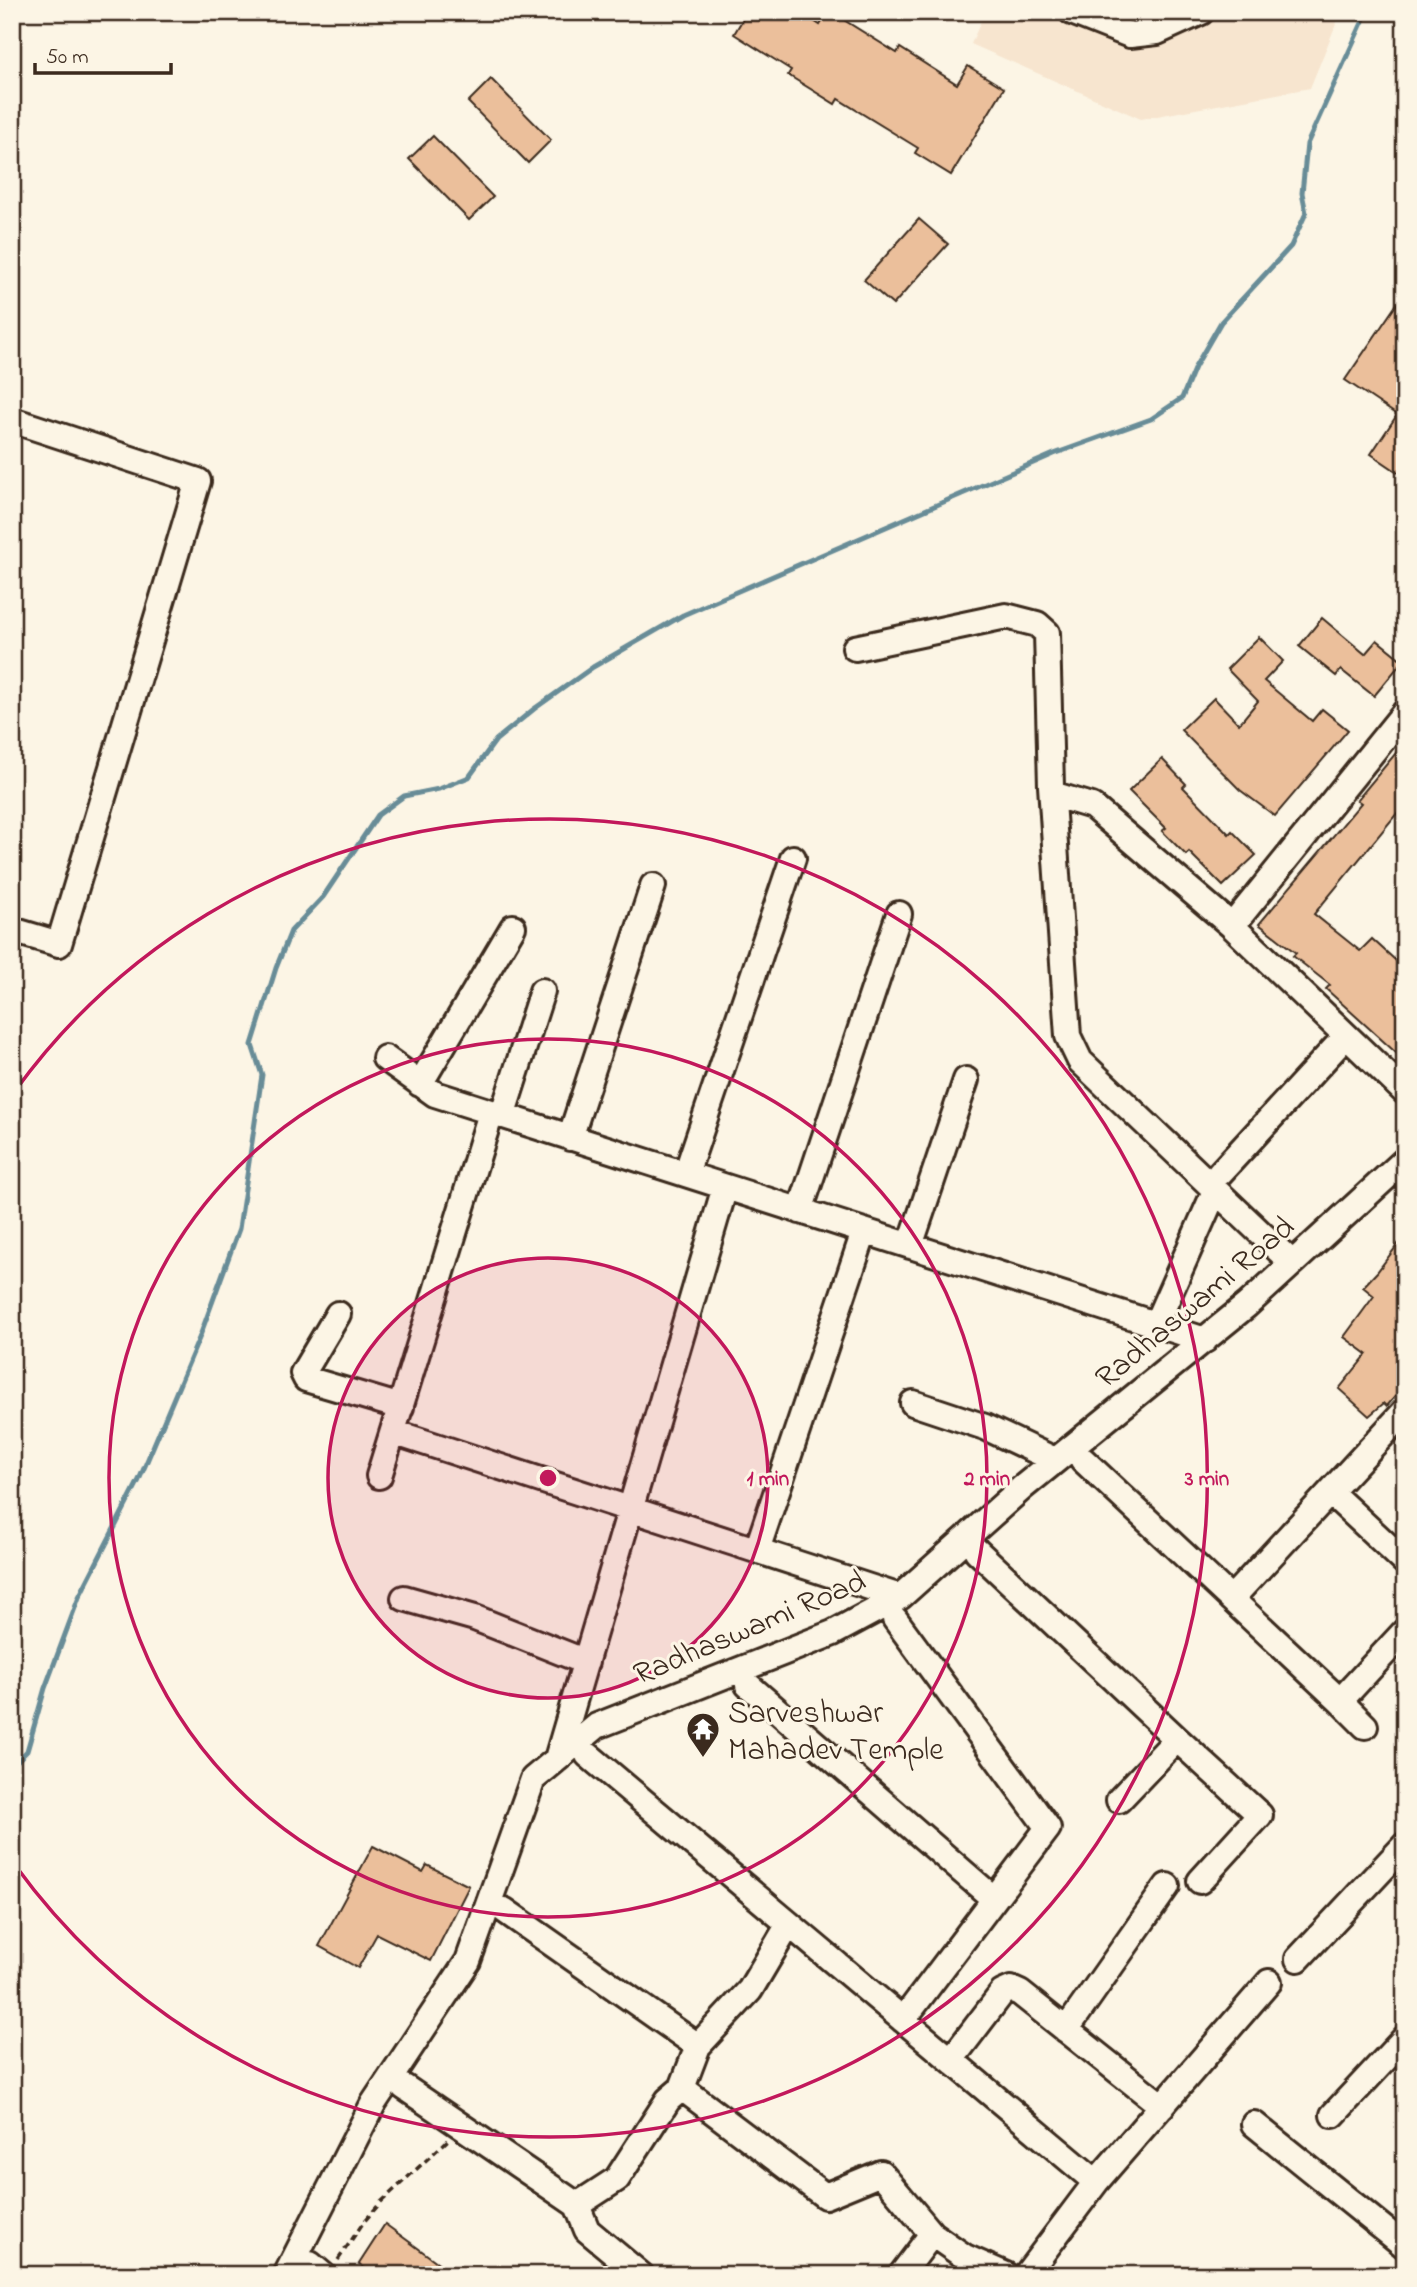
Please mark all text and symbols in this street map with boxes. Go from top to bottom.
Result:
scale bar [35,32,172,76]
text: 50 m [46,43,89,73]
street label: Radhaswami Road [1086,1206,1306,1401]
text: 1 min [747,1465,789,1495]
text: 2 min [963,1465,1010,1495]
text: 3 min [1184,1465,1229,1495]
centre of rings [536,1466,560,1490]
street label: Radhaswami Road [627,1559,874,1699]
place label: Sarveshwar Mahadev Temple [728,1691,944,1775]
temple icon: Sarveshwar Mahadev Temple [684,1710,722,1759]

